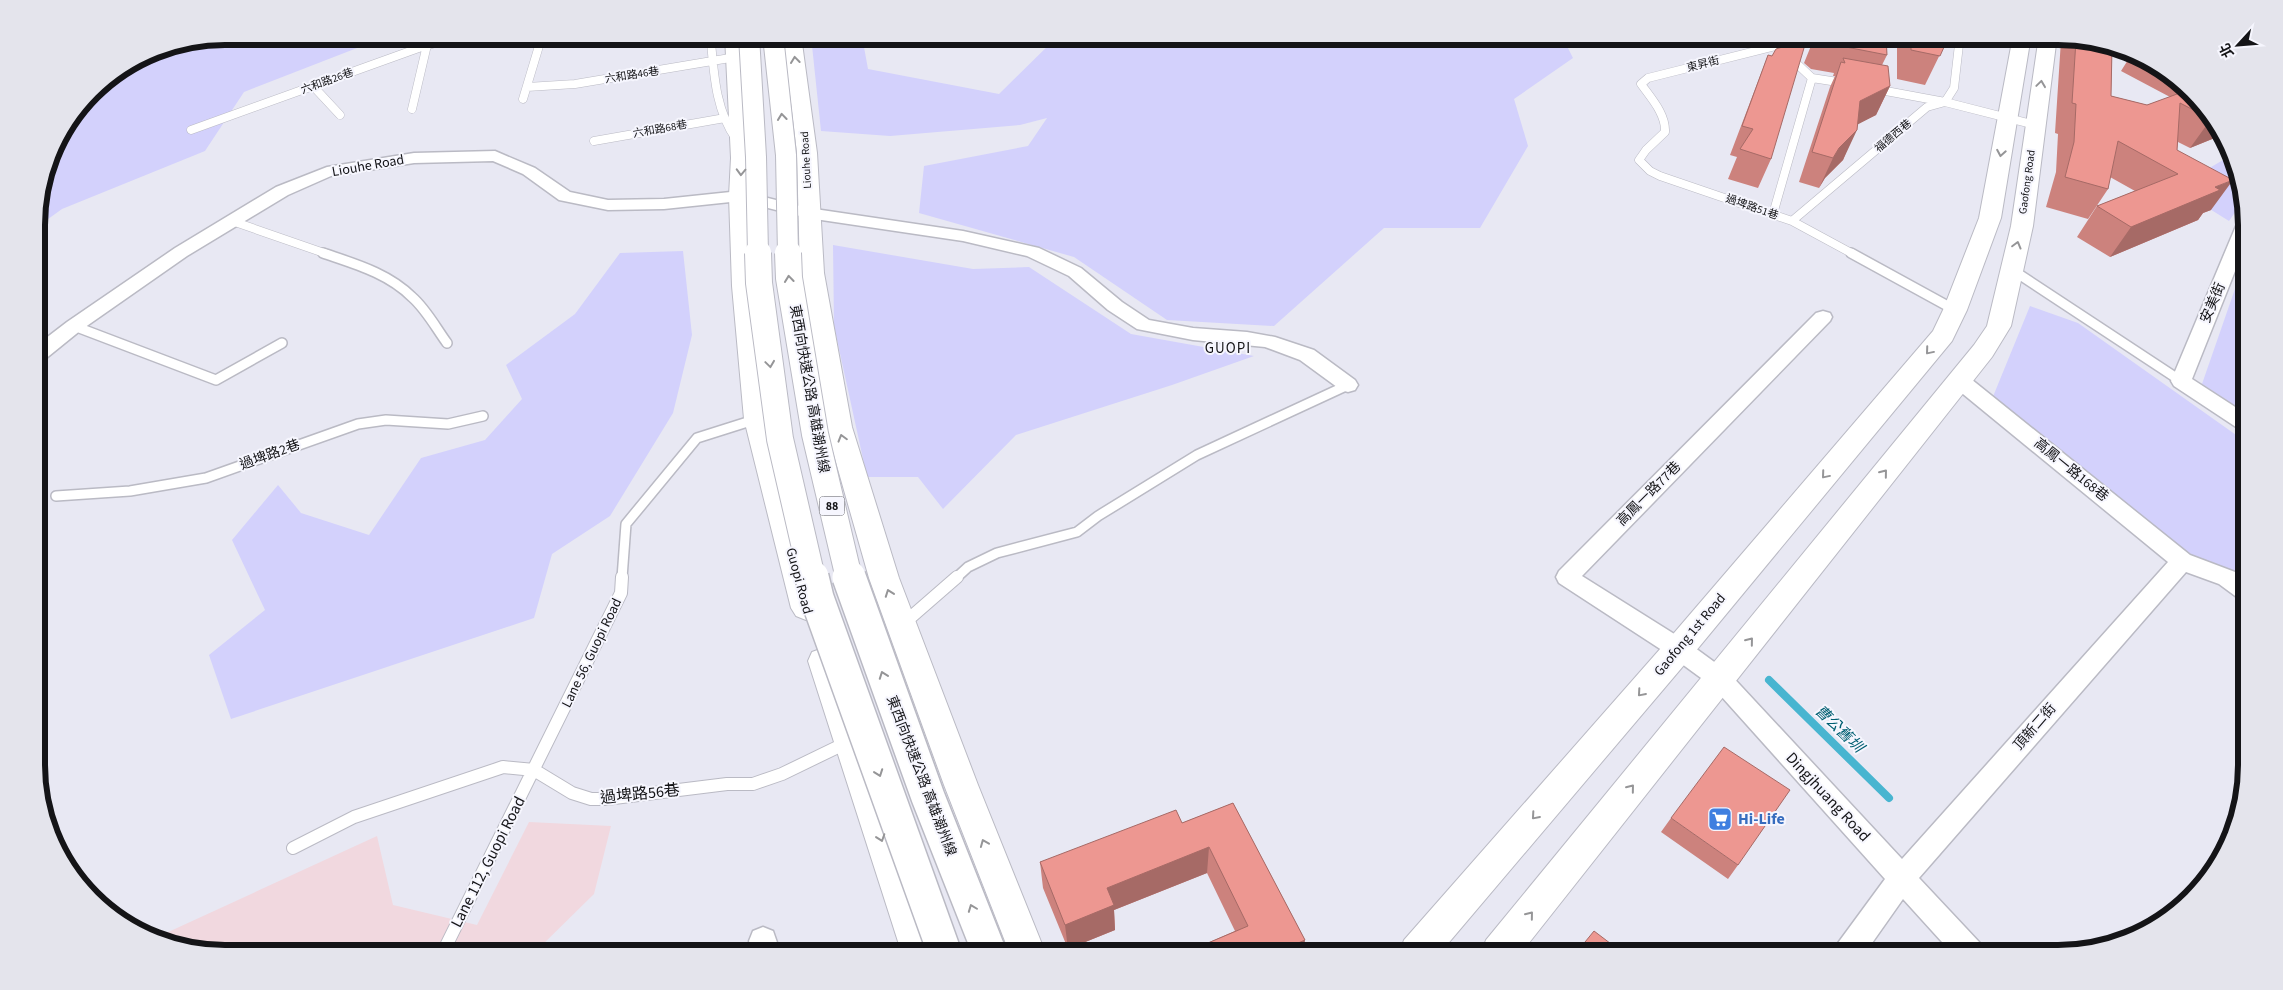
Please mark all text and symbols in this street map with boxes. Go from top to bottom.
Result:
north arrow [2213,20,2263,70]
text: 北 [2215,40,2239,61]
street label: 東昇街 [1685,53,1721,75]
one-way arrow [790,56,801,64]
street label: 六和路46巷 [604,63,660,87]
street label: 六和路26巷 [299,65,355,97]
one-way arrow [2035,80,2045,88]
one-way arrow [777,113,788,121]
street label: 福德西巷 [1871,116,1915,156]
street label: 六和路68巷 [632,117,688,141]
street label: Liouhe Road [797,131,815,189]
one-way arrow [1997,149,2007,158]
street label: Gaofong Road [2015,149,2039,215]
street label: Liouhe Road [330,150,406,182]
one-way arrow [735,168,746,176]
street label: 過埤路51巷 [1724,191,1780,223]
one-way arrow [2011,241,2021,249]
one-way arrow [784,275,795,283]
street label: 安美街 [2196,280,2230,326]
street label: 東西向快速公路 高雄潮州線 [784,303,834,475]
district label: GUOPI [1205,338,1251,359]
one-way arrow [1926,345,1935,354]
one-way arrow [764,360,775,368]
one-way arrow [838,434,848,442]
street label: 高鳳一路168巷 [2029,434,2113,506]
street label: 過埤路2巷 [237,435,303,475]
street label: 高鳳一路77巷 [1612,457,1686,531]
one-way arrow [1822,469,1830,478]
one-way arrow [1879,470,1888,479]
road number: 88 [820,496,844,516]
street label: Guopi Road [781,546,817,616]
one-way arrow [885,589,895,598]
street label: Gaofong 1st Road [1649,589,1731,681]
street label: Lane 56, Guopi Road [557,595,627,711]
one-way arrow [1744,638,1753,647]
one-way arrow [879,671,889,679]
one-way arrow [1638,687,1647,696]
street label: 東西向快速公路 高雄潮州線 [881,693,961,859]
street label: 頂新二街 [2009,699,2061,755]
water label: 曹公舊圳 [1810,701,1869,759]
street label: Dingjhuang Road [1781,747,1875,847]
one-way arrow [873,769,883,777]
street label: 過埤路56巷 [599,779,681,809]
one-way arrow [1625,785,1634,794]
street label: Lane 112, Guopi Road [445,793,531,931]
supermarket icon: Hi-Life [1707,806,1733,832]
place label: Hi-Life [1738,808,1785,830]
one-way arrow [1532,810,1541,819]
one-way arrow [876,834,886,842]
one-way arrow [980,839,990,848]
one-way arrow [968,904,978,913]
one-way arrow [1524,912,1533,921]

